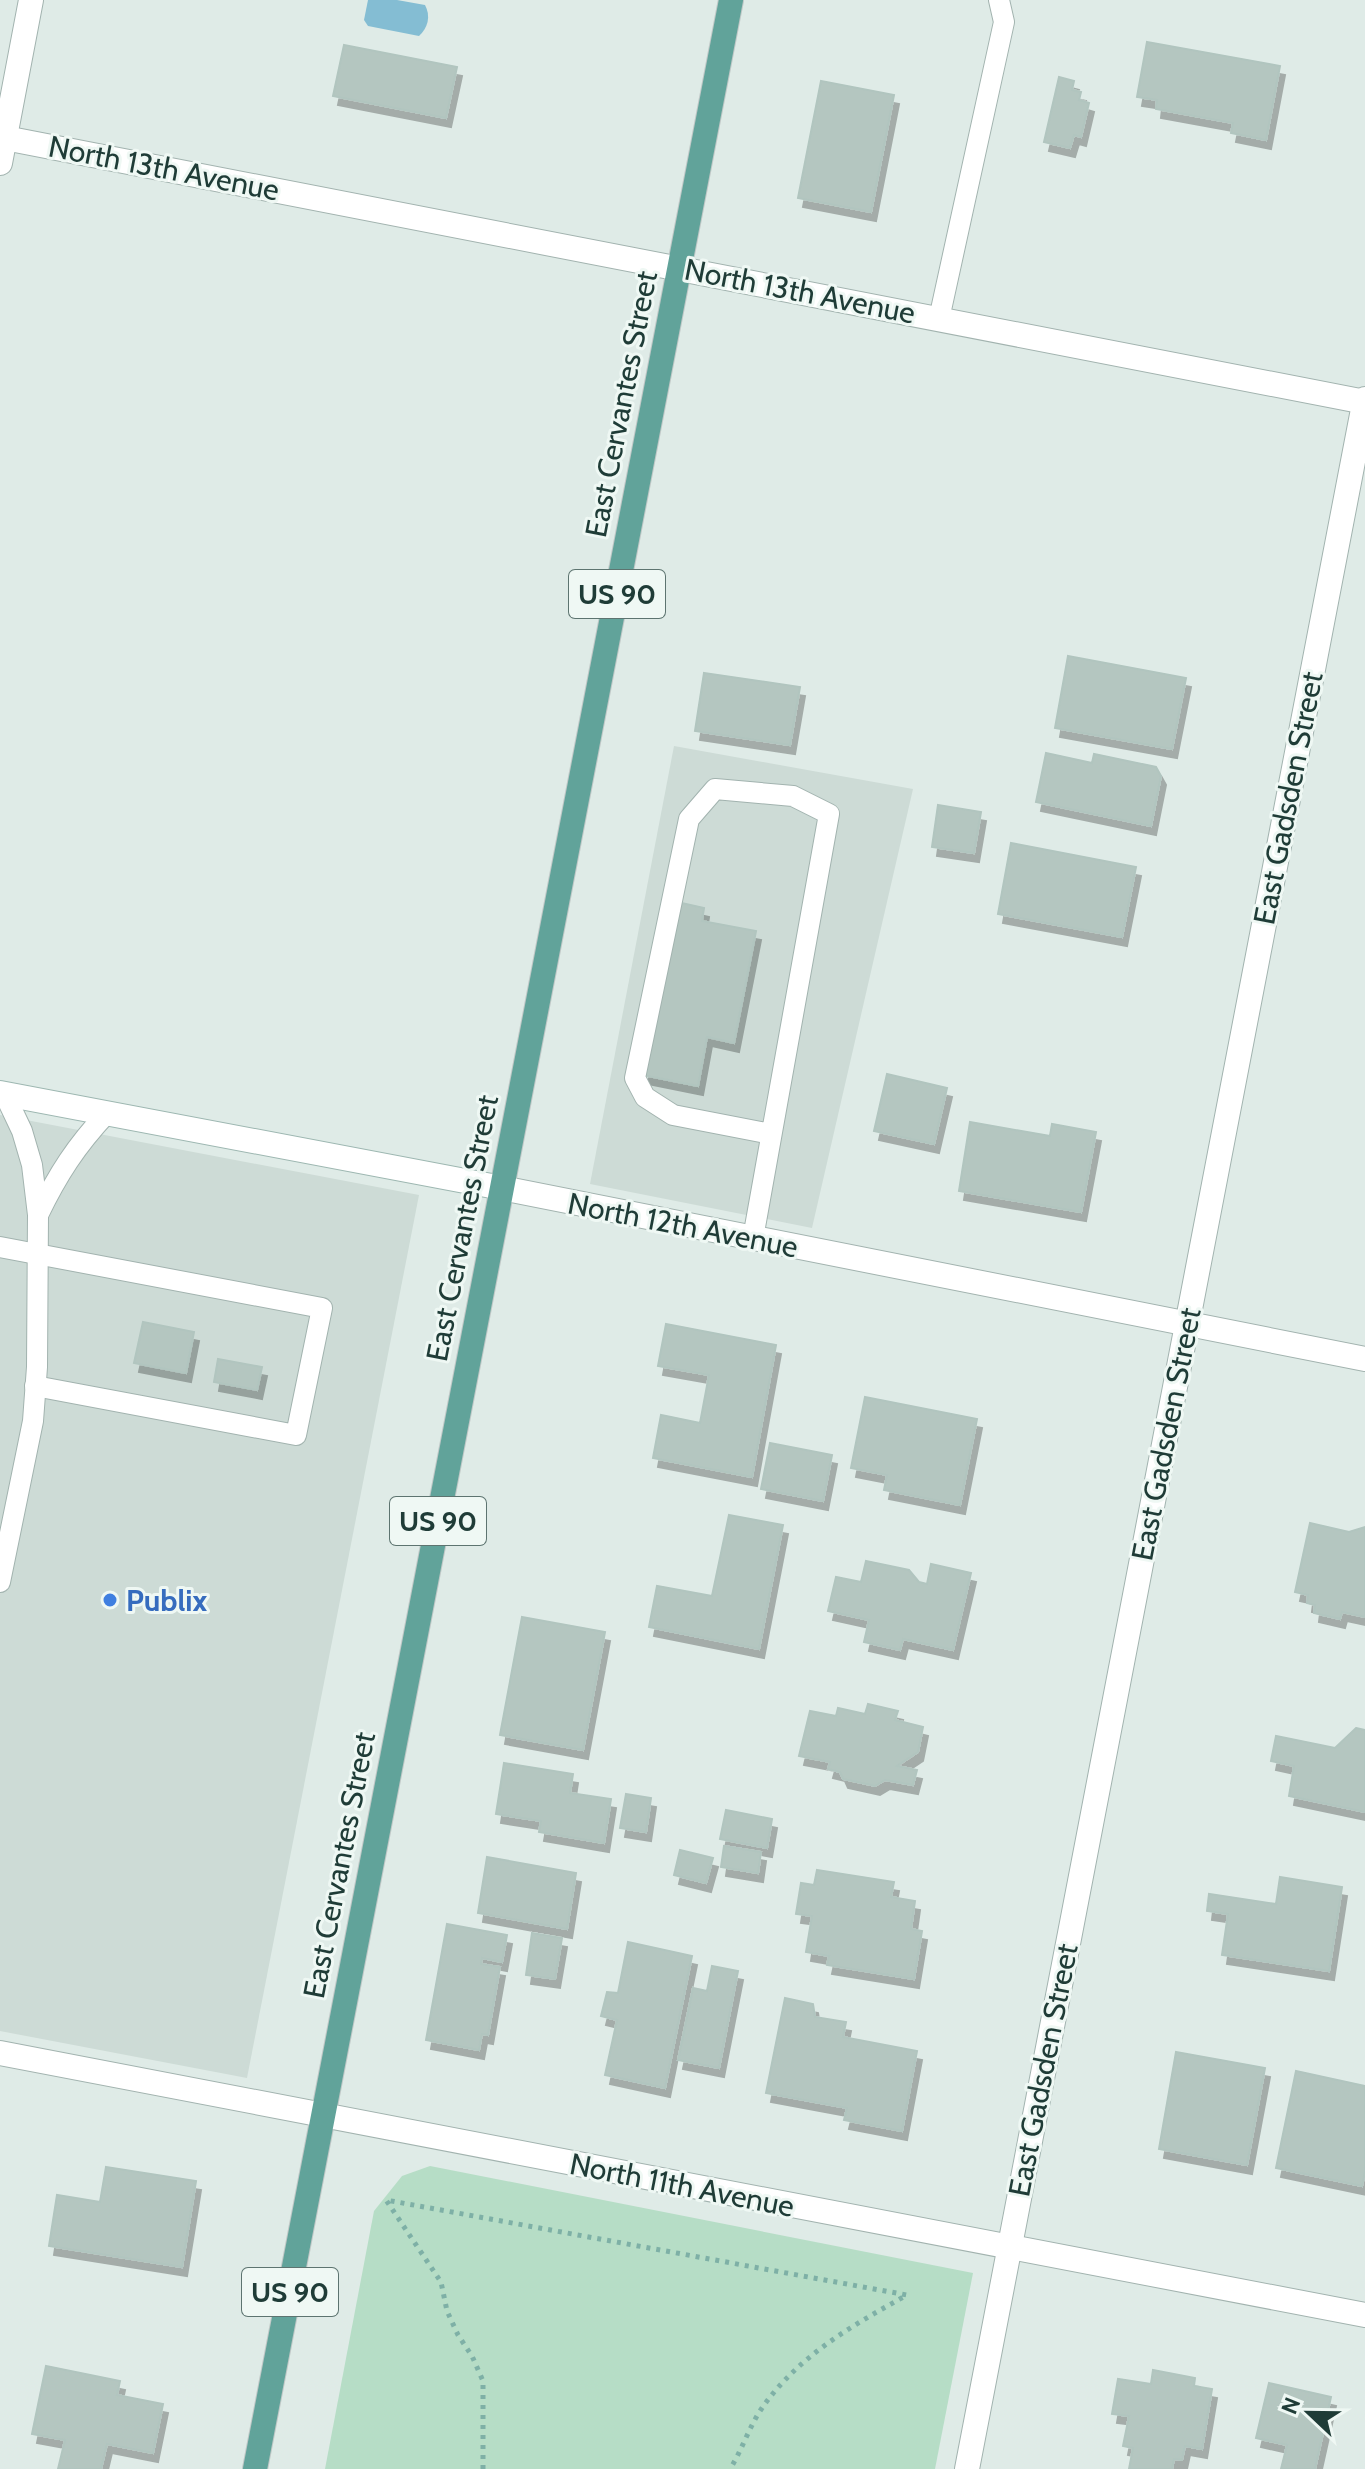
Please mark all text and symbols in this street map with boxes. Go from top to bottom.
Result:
street label: North 13th Avenue [46,128,282,208]
street label: North 13th Avenue [682,251,918,331]
street label: East Cervantes Street [577,268,665,540]
road number: US 90 [569,570,665,618]
street label: East Gadsden Street [1245,669,1331,927]
street label: East Cervantes Street [418,1092,506,1364]
street label: North 12th Avenue [565,1185,801,1265]
street label: East Gadsden Street [1123,1305,1209,1563]
road number: US 90 [390,1497,486,1545]
place label: Publix [126,1582,208,1619]
marker: Publix [101,1591,119,1609]
street label: East Cervantes Street [295,1729,383,2001]
street label: East Gadsden Street [1000,1941,1086,2199]
street label: North 11th Avenue [567,2145,797,2225]
road number: US 90 [242,2268,338,2316]
north arrow [1269,2373,1349,2453]
text: N [1275,2393,1306,2418]

